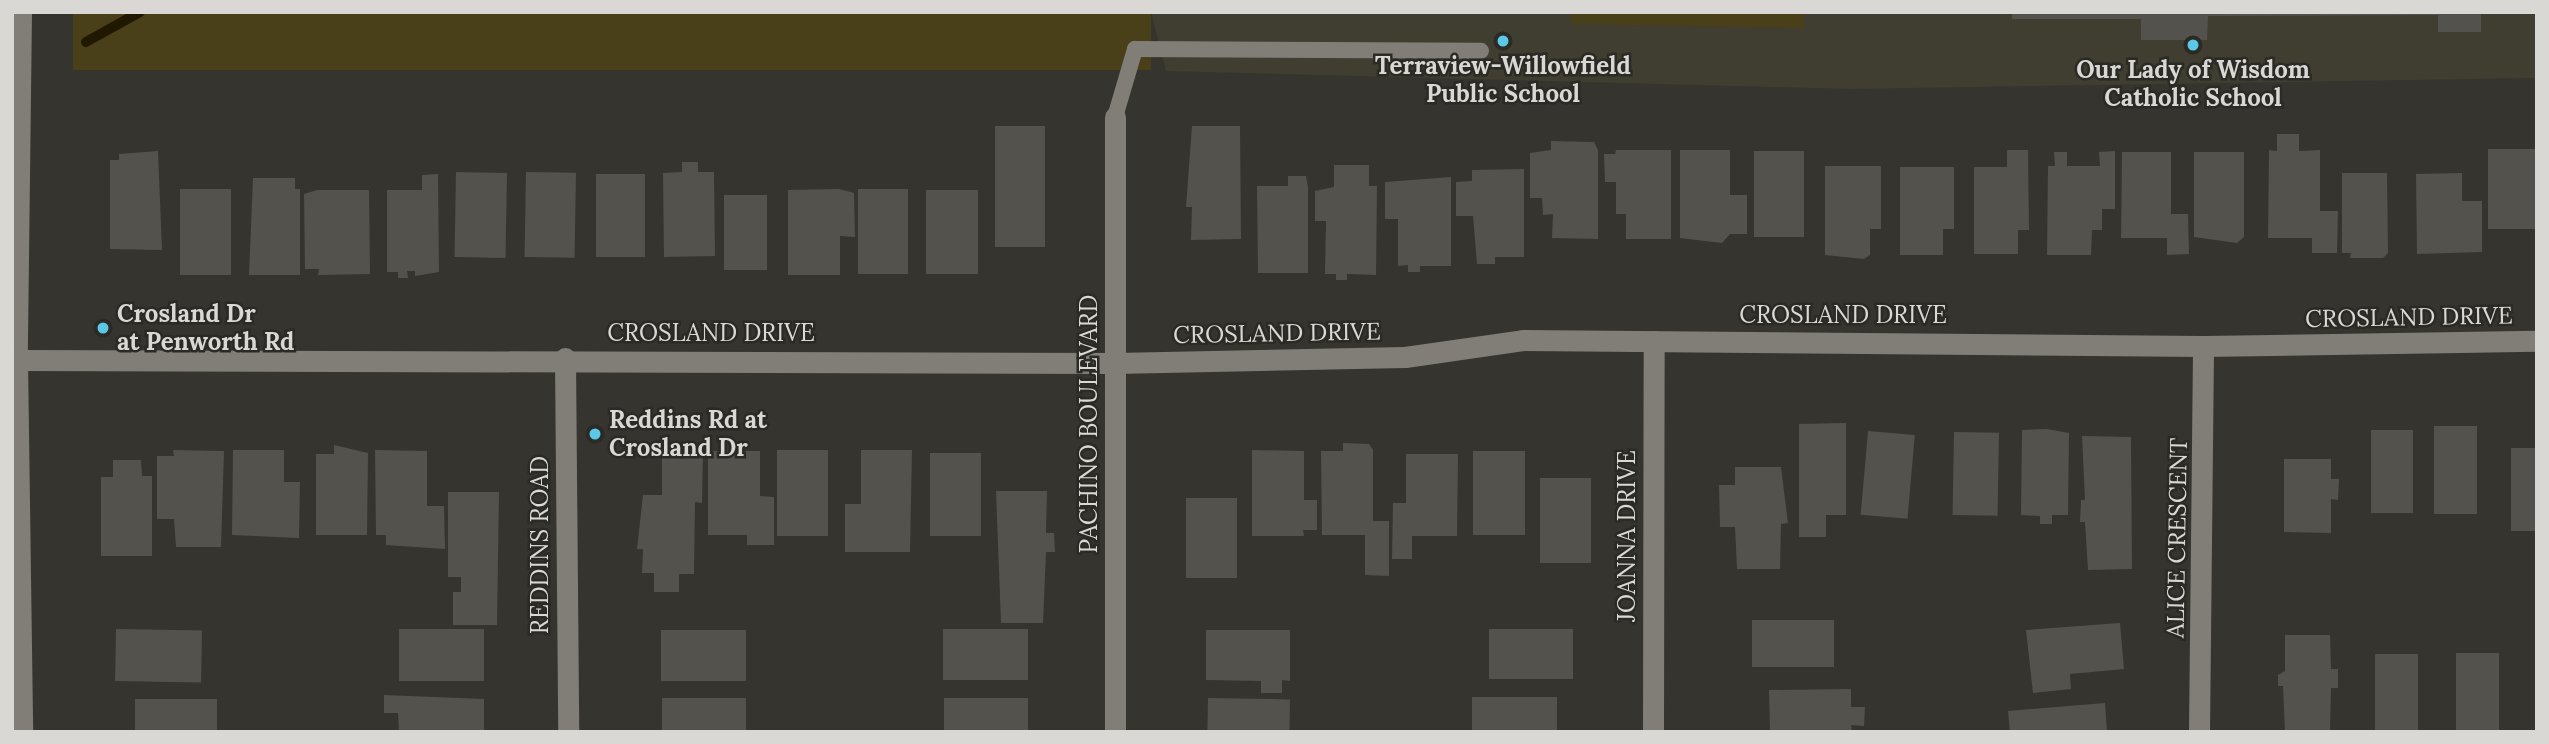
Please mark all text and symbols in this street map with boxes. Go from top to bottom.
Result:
marker: Terraview-Willowfield Public School [1495,33,1511,49]
marker: Our Lady of Wisdom Catholic School [2185,37,2201,53]
place label: Terraview-Willowfield Public School [1375,52,1631,108]
place label: Our Lady of Wisdom Catholic School [2076,56,2310,112]
street label: PACHINO BOULEVARD [1075,294,1103,554]
place label: Crosland Dr at Penworth Rd [117,300,294,356]
street label: CROSLAND DRIVE [1739,301,1947,329]
street label: CROSLAND DRIVE [2305,301,2513,333]
street label: CROSLAND DRIVE [1173,317,1381,349]
street label: CROSLAND DRIVE [607,319,815,347]
marker: Crosland Dr at Penworth Rd [95,320,111,336]
place label: Reddins Rd at Crosland Dr [609,406,767,462]
marker: Reddins Rd at Crosland Dr [587,426,603,442]
street label: ALICE CRESCENT [2161,438,2193,638]
street label: JOANNA DRIVE [1613,450,1641,622]
street label: REDDINS ROAD [526,456,554,634]

